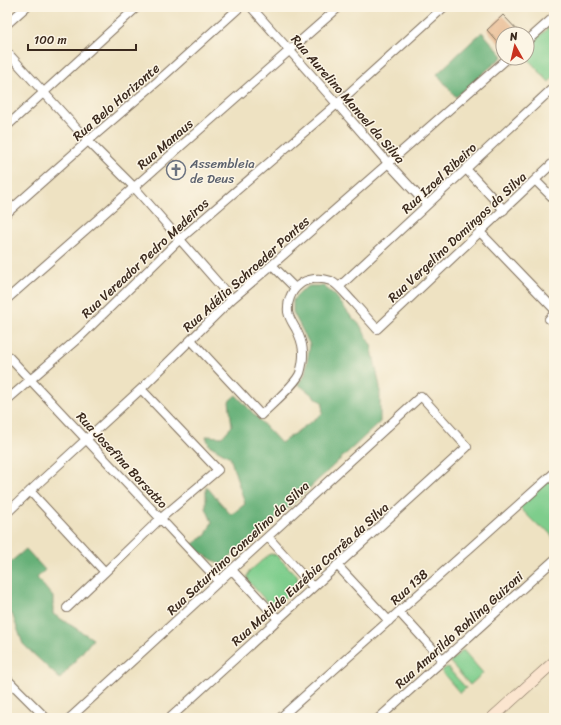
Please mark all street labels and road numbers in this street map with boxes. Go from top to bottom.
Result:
street label: Rua Aurelino Manoel da Silva [285,29,411,169]
street label: Rua Belo Horizonte [67,57,165,147]
street label: Rua Manaus [131,113,199,175]
street label: Rua Izoel Ribeiro [396,136,482,219]
street label: Rua Vergelino Domingos da Silva [382,166,532,308]
street label: Rua Vereador Pedro Medeiros [76,192,214,324]
street label: Rua Adélia Schroeder Pontes [177,210,316,338]
street label: Rua Josefina Borsatto [71,406,174,514]
street label: Rua Saturnino Concelino da Silva [161,475,315,621]
street label: Rua Matilde Euzébia Corrêa da Silva [226,496,395,652]
street label: Rua 138 [384,563,434,611]
street label: Rua Amarildo Rohling Guizoni [389,565,529,694]

